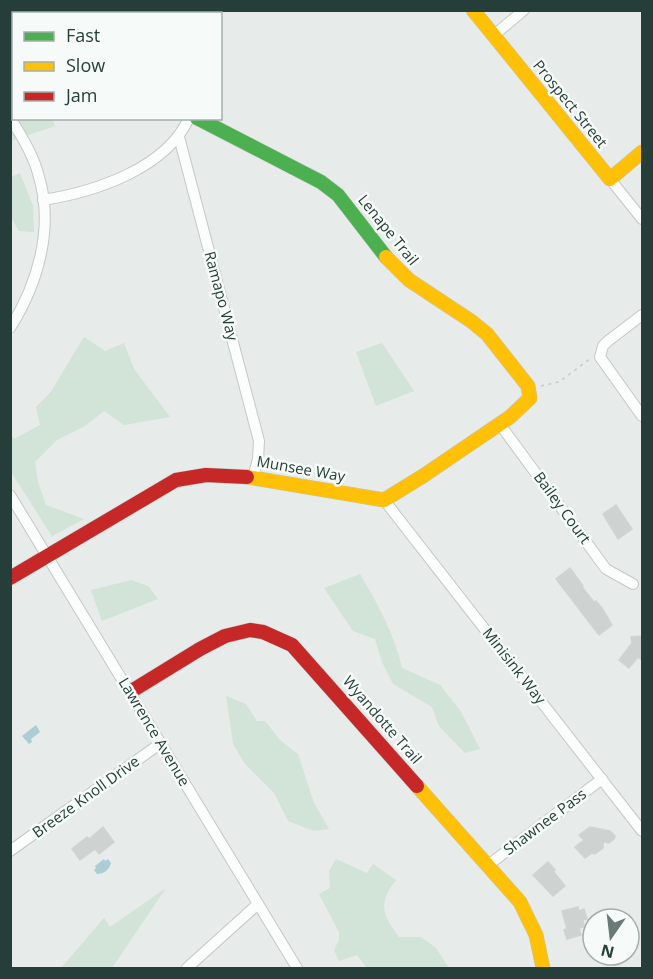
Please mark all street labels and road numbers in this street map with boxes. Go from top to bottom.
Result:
street label: Prospect Street [529,55,612,151]
street label: Lenape Trail [354,190,423,269]
street label: Ramapo Way [200,249,244,343]
street label: Munsee Way [255,450,347,486]
street label: Bailey Court [530,467,596,548]
street label: Minisink Way [479,623,551,708]
street label: Wyandotte Trail [339,671,427,768]
street label: Lawrence Avenue [115,673,195,789]
street label: Breeze Knoll Drive [28,751,143,842]
street label: Shawnee Pass [499,783,590,859]

